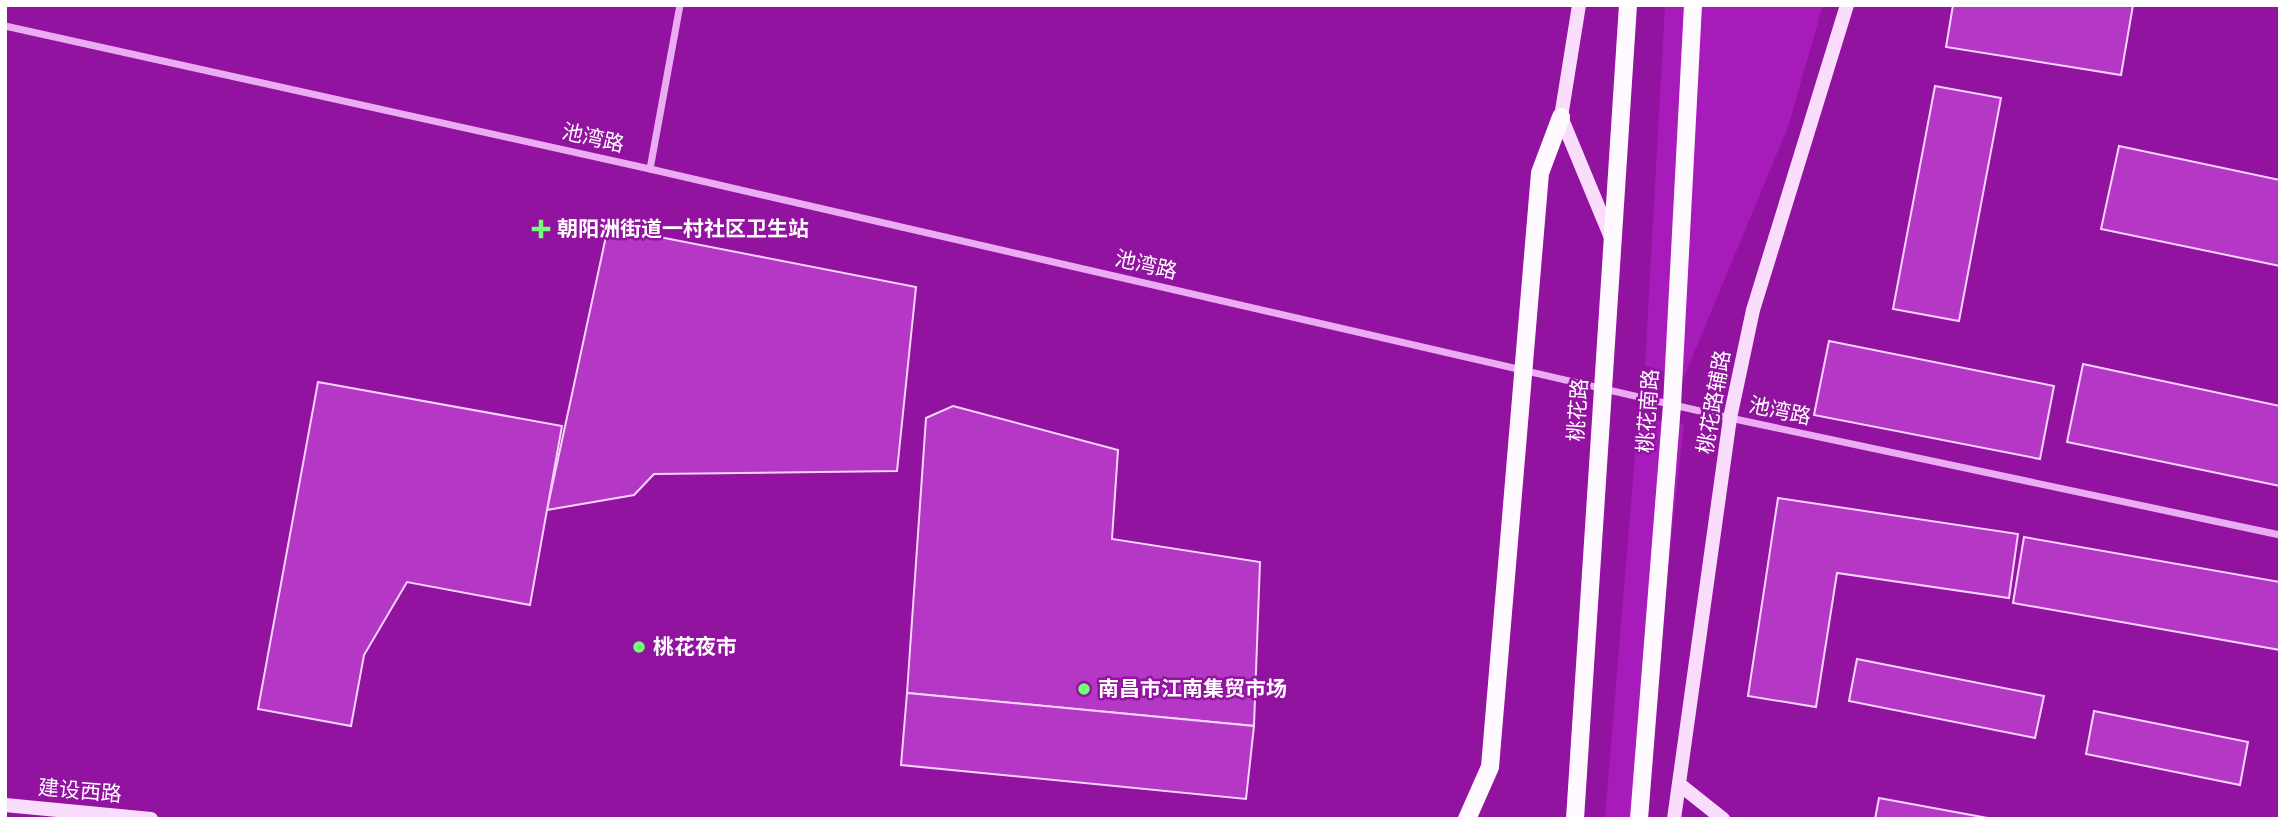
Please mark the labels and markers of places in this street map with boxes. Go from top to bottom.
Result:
place label: 朝阳洲街道一村社区卫生站 [557,216,809,242]
marker: 朝阳洲街道一村社区卫生站 [531,219,551,239]
place label: 桃花夜市 [653,634,737,660]
marker: 桃花夜市 [631,639,647,655]
place label: 南昌市江南集贸市场 [1098,676,1287,702]
marker: 南昌市江南集贸市场 [1076,681,1092,697]

